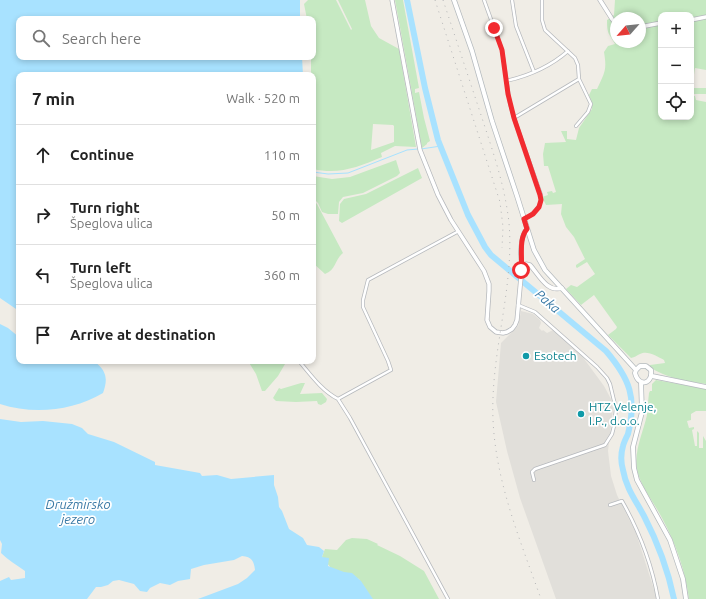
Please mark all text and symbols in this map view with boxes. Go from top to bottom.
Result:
north arrow [610,12,646,48]
map controls [658,12,694,120]
button: + [658,12,694,48]
search box [16,16,316,60]
route end [485,19,503,37]
icon: search [30,27,52,49]
text: Search here [62,30,141,47]
button: − [658,48,694,84]
button: locate [658,84,694,120]
text: 7 min [32,89,75,108]
text: Walk · 520 m [226,91,300,105]
icon: ahead [32,144,54,166]
text: Continue [70,146,134,163]
text: 110 m [264,148,300,162]
text: Turn right [70,199,140,216]
icon: right [32,204,54,226]
text: 50 m [271,208,300,222]
text: Špeglova ulica [70,216,153,230]
text: Turn left [70,259,131,276]
route start [512,261,530,279]
icon: left [32,264,54,286]
text: 360 m [264,268,300,282]
text: Špeglova ulica [70,276,153,290]
water label: Paka [533,287,563,315]
icon: arrive [32,324,54,346]
text: Arrive at destination [70,326,216,343]
place label: Esotech [534,349,577,362]
marker: Esotech [521,351,531,361]
place label: HTZ Velenje, I.P., d.o.o. [589,400,657,427]
marker: HTZ Velenje, I.P., d.o.o. [576,409,586,419]
water label: Družmirsko jezero [46,497,110,526]

